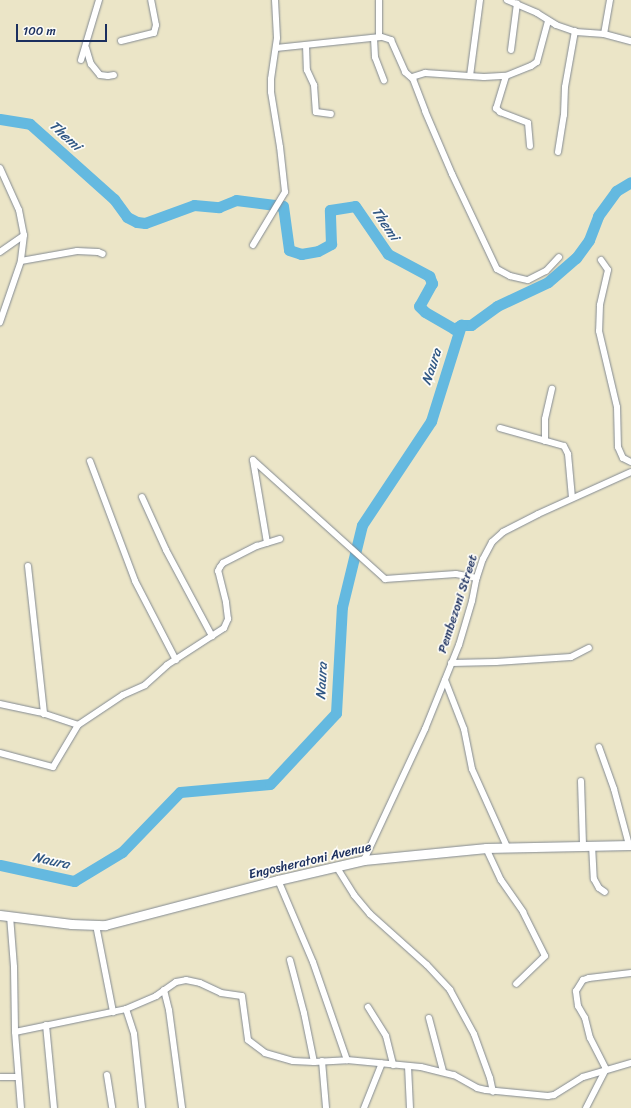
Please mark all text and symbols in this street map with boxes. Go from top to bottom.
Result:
scale bar [18,16,109,42]
text: 100 m [23,20,56,42]
water label: Themi [46,117,84,155]
water label: Themi [368,204,402,244]
water label: Naura [418,347,446,387]
street label: Pembezoni Street [435,553,481,655]
water label: Naura [313,662,331,700]
street label: Engosheratoni Avenue [247,839,373,883]
water label: Naura [31,849,71,873]

